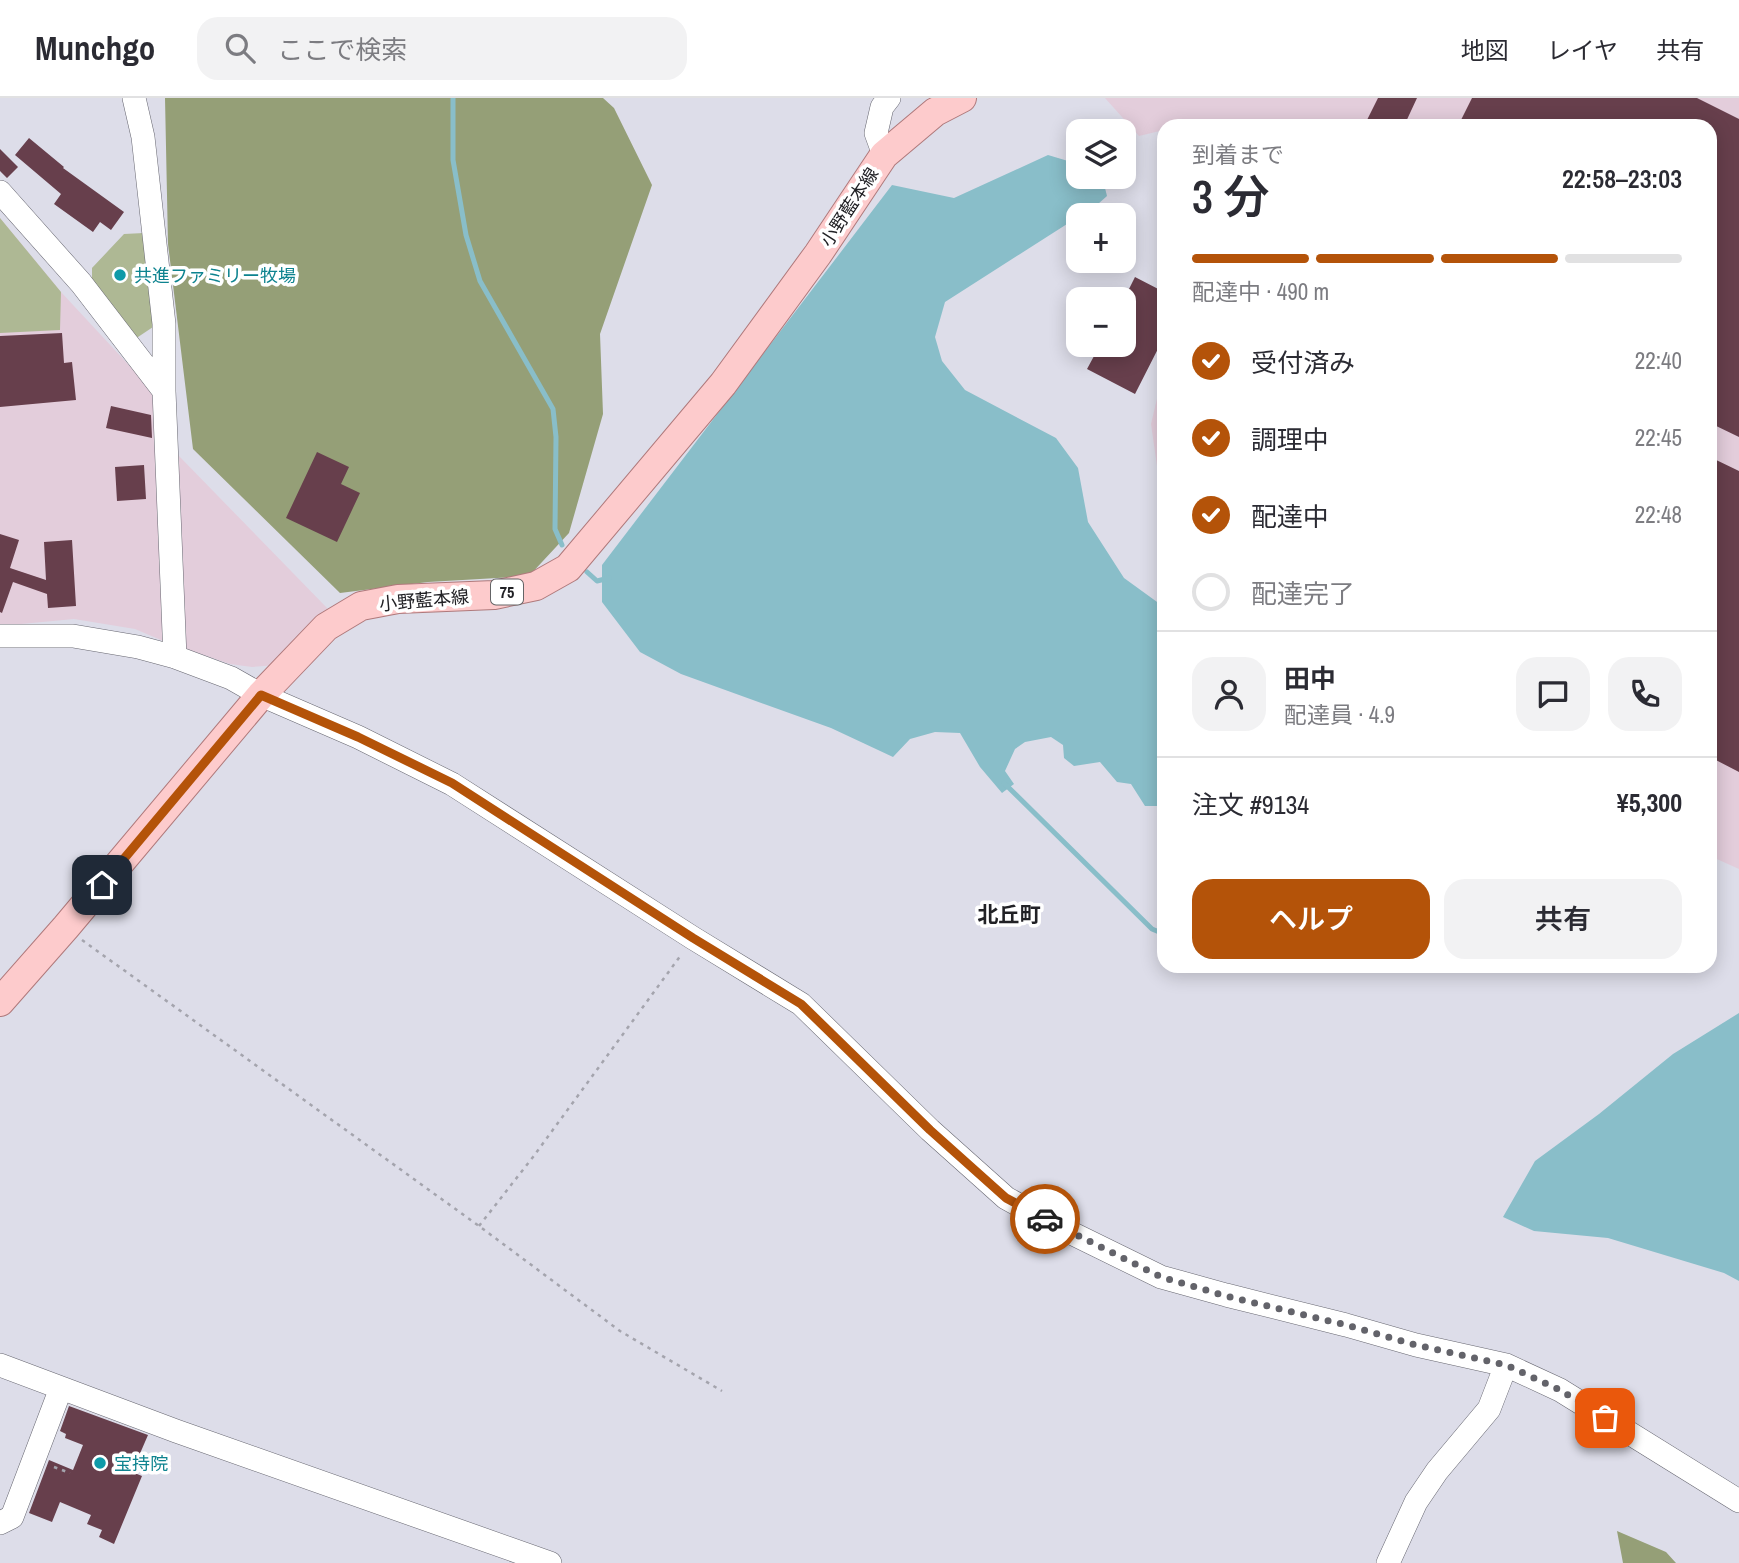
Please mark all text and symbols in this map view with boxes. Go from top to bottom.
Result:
search box [197,17,687,80]
text: Munchgo [35,26,155,70]
icon: search [221,29,259,67]
text: ここで検索 [277,32,407,67]
text: 地図 [1461,34,1509,66]
text: レイヤ [1547,34,1618,66]
text: 共有 [1656,34,1704,66]
map controls [1066,119,1136,357]
button: layers [1066,119,1136,189]
text: 到着まで [1192,139,1284,170]
text: 22:58–23:03 [1562,161,1682,196]
street label: 小野藍本線 [814,162,884,252]
text: 3 分 [1192,165,1269,227]
button: + [1066,203,1136,273]
place label: 共進ファミリー牧場 [134,263,296,288]
marker: 共進ファミリー牧場 [112,267,128,283]
text: 配達中 · 490 m [1192,276,1329,307]
button: − [1066,287,1136,357]
icon: check [1192,342,1230,380]
text: 受付済み [1251,345,1355,380]
text: 22:40 [1635,345,1682,376]
icon: check [1192,419,1230,457]
text: 調理中 [1251,422,1329,457]
text: 22:45 [1635,422,1682,453]
icon: check [1192,496,1230,534]
text: 配達中 [1251,499,1329,534]
text: 22:48 [1635,499,1682,530]
text: 配達完了 [1251,576,1355,611]
road number: 75 [491,579,523,604]
street label: 小野藍本線 [378,584,470,616]
button: person [1192,657,1266,731]
button: chat [1516,657,1590,731]
button: phone [1608,657,1682,731]
text: 田中 [1284,661,1336,696]
text: 配達員 · 4.9 [1284,699,1395,730]
text: ¥5,300 [1617,785,1682,820]
text: 注文 #9134 [1192,787,1309,822]
pin [72,855,132,915]
icon: home [83,866,121,904]
button: ヘルプ [1192,879,1430,959]
button: 共有 [1444,879,1682,959]
district label: 北丘町 [978,900,1041,929]
courier [1010,1184,1080,1254]
icon: car [1026,1200,1064,1238]
pin [1575,1388,1635,1448]
icon: bag [1586,1399,1624,1437]
place label: 宝持院 [114,1451,168,1476]
marker: 宝持院 [92,1455,108,1471]

